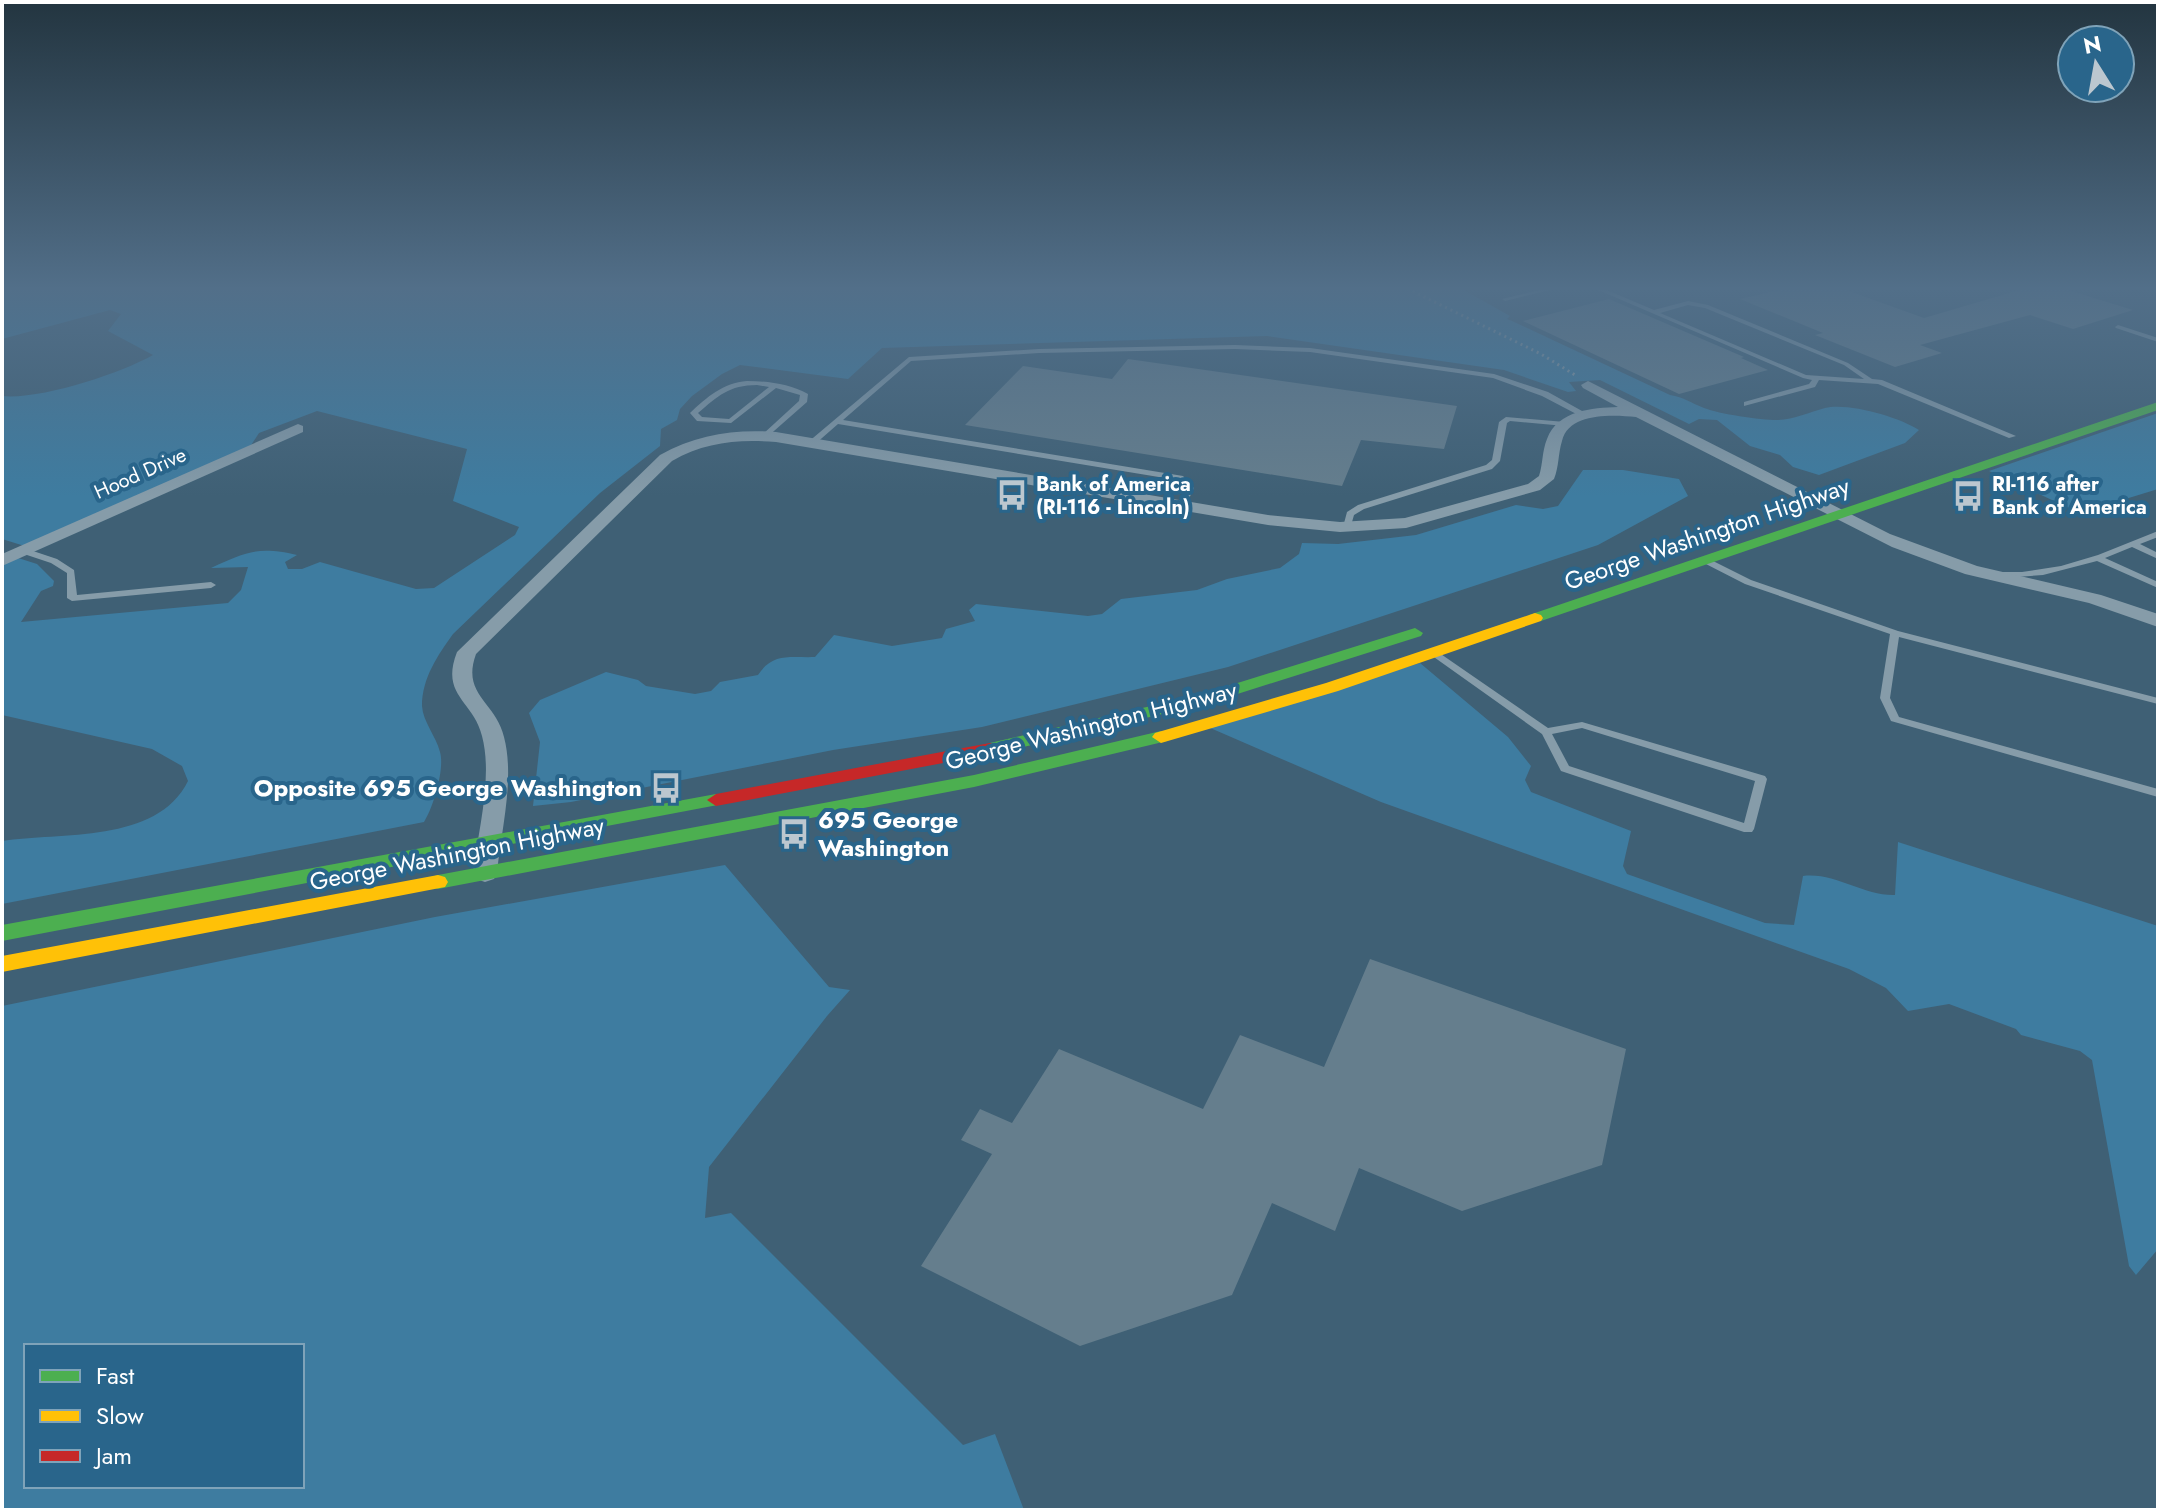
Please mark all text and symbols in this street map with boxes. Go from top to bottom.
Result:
north arrow [2056,24,2136,104]
text: N [2081,27,2104,62]
street label: Hood Drive [90,440,191,507]
street label: George Washington Highway [1560,468,1854,599]
place label: Bank of America (RI-116 - Lincoln) [1036,470,1191,522]
place label: RI-116 after Bank of America [1992,470,2147,522]
bus stop icon: Bank of America (RI-116 - Lincoln) [995,478,1029,512]
bus stop icon: RI-116 after Bank of America [1951,479,1985,513]
street label: George Washington Highway [941,672,1241,779]
place label: Opposite 695 George Washington [254,770,642,805]
bus stop icon: Opposite 695 George Washington [649,771,683,805]
place label: 695 George Washington [818,802,958,865]
street label: George Washington Highway [307,808,608,899]
bus stop icon: 695 George Washington [777,817,811,851]
legend [24,1344,304,1488]
text: Fast [96,1358,134,1393]
text: Slow [96,1398,144,1433]
text: Jam [93,1438,132,1473]

